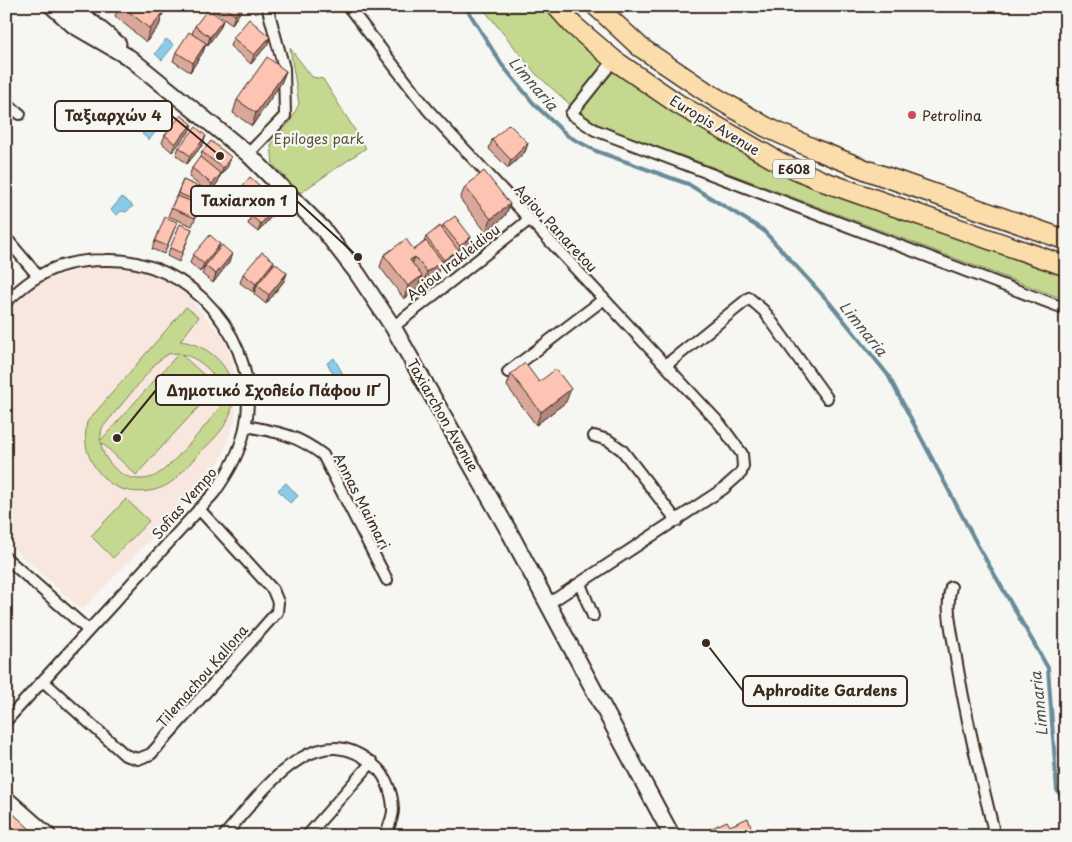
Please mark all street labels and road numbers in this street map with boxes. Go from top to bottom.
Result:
street label: Europis Avenue [666,90,764,160]
road number: E608 [773,160,815,178]
street label: Agiou Panaretou [510,179,602,277]
street label: Agiou Irakleidiou [402,219,504,305]
street label: Taxiarchon Avenue [402,355,484,476]
street label: Annas Maimari [329,449,395,553]
street label: Sofias Vempo [147,462,221,544]
street label: Tilemachou Kallona [151,620,253,732]

